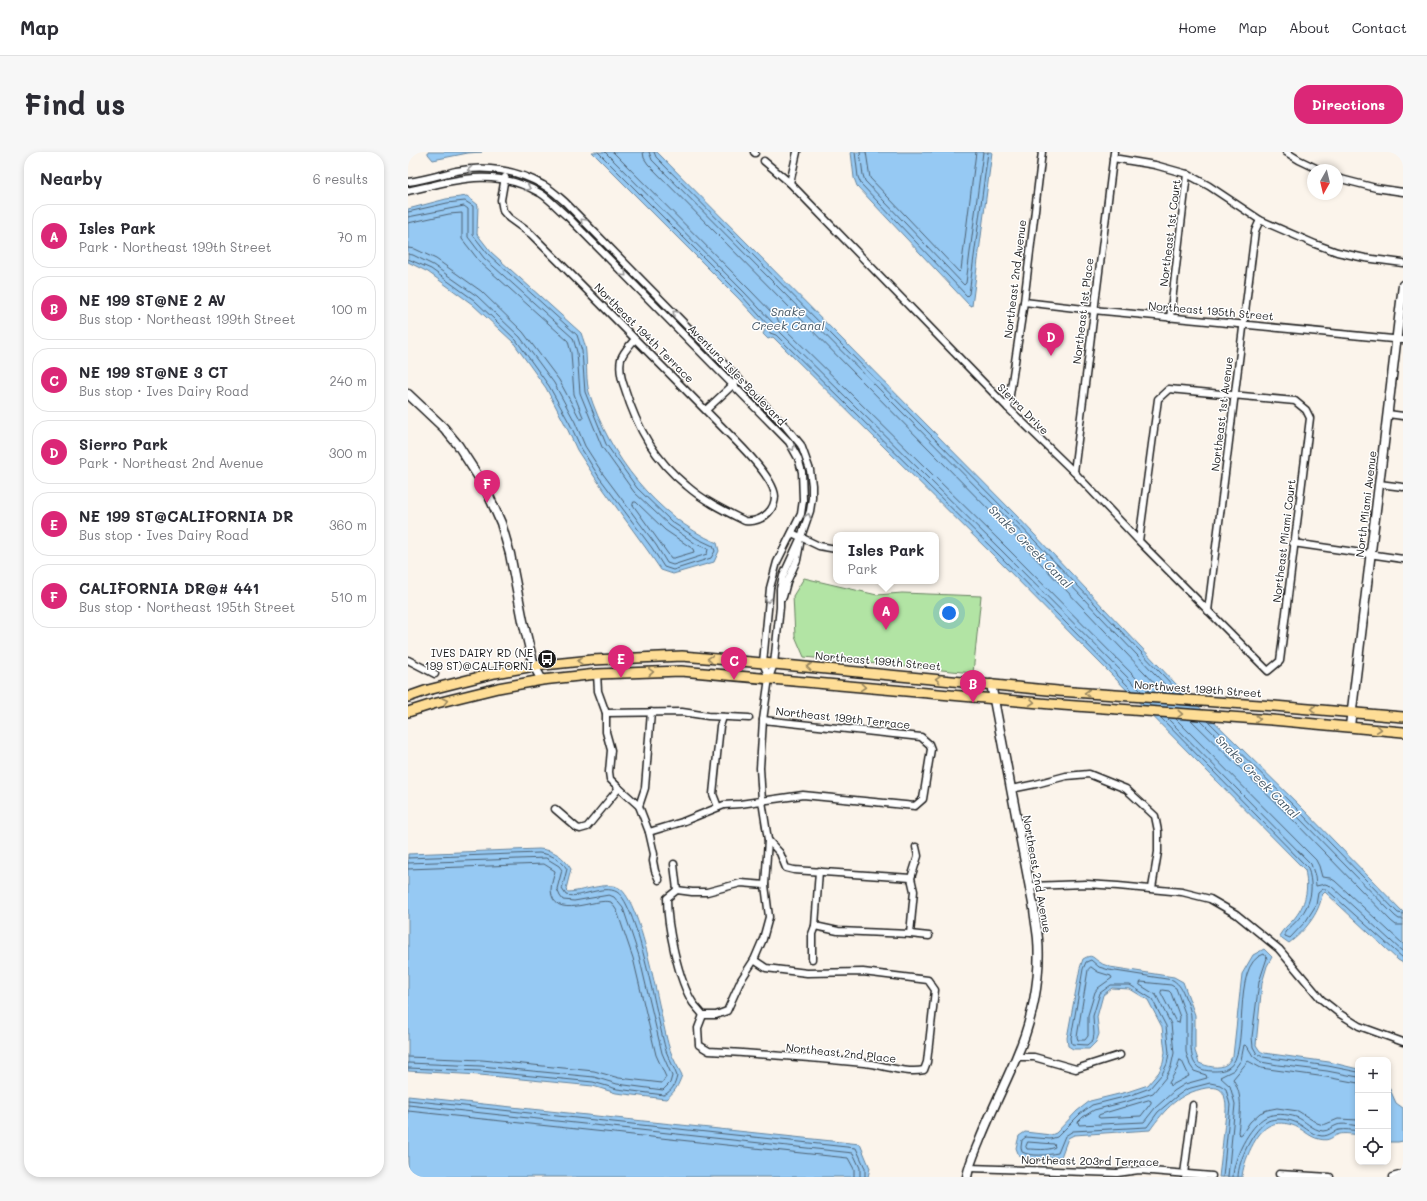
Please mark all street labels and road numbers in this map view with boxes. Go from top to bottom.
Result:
street label: Northeast 1st Court [1155,178,1184,287]
street label: Northeast 2nd Avenue [1000,219,1029,339]
street label: Northeast 1st Place [1069,257,1096,365]
street label: Northeast 194th Terrace [591,280,698,386]
street label: Northeast 195th Street [1148,298,1275,323]
street label: Aventura Isles Boulevard [685,321,790,428]
street label: Northeast 1st Avenue [1207,356,1236,472]
street label: Sierra Drive [994,380,1052,438]
street label: North Miami Avenue [1352,450,1380,558]
street label: Northeast Miami Court [1269,478,1299,603]
street label: Northeast 199th Street [815,648,942,673]
street label: Northwest 199th Street [1134,677,1262,700]
street label: Northeast 199th Terrace [775,703,911,732]
street label: Northeast 2nd Avenue [1020,814,1055,934]
street label: Northeast 2nd Place [785,1039,897,1066]
street label: Northeast 203rd Terrace [1021,1152,1159,1169]

